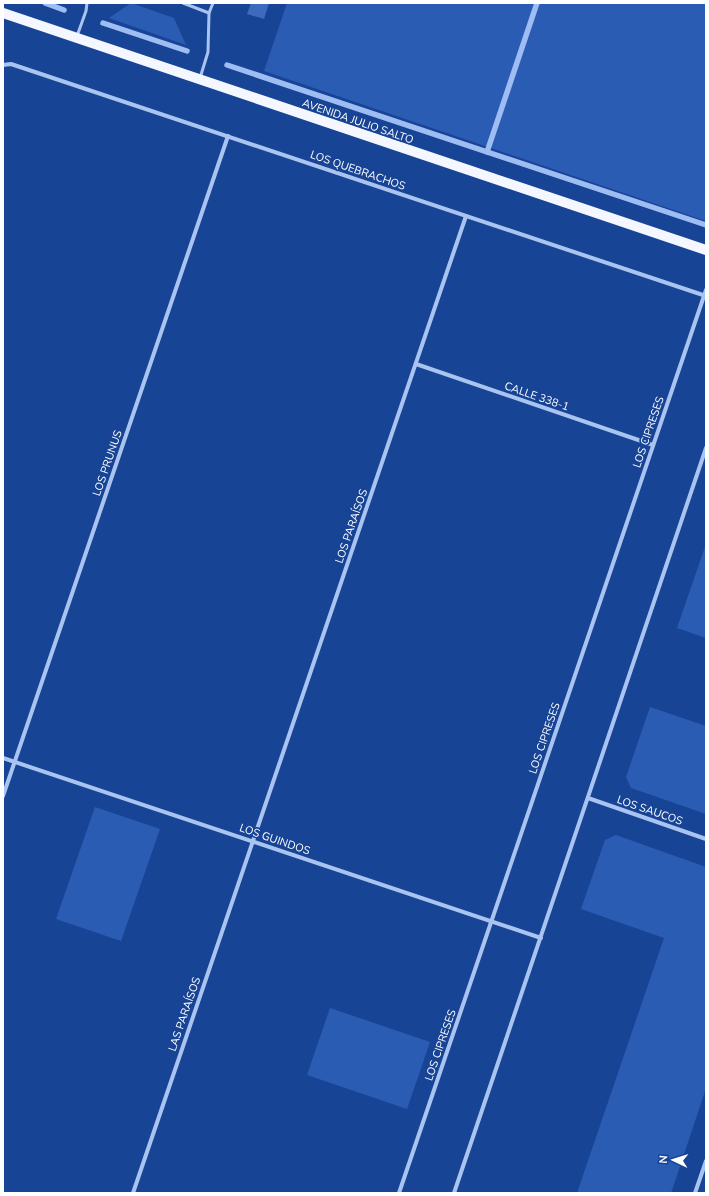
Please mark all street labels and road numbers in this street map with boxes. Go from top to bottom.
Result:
street label: AVENIDA JULIO SALTO [300,95,415,148]
street label: LOS QUEBRACHOS [308,147,408,194]
street label: CALLE 338-1 [502,378,571,415]
street label: LOS CIPRESES [629,394,668,470]
street label: LOS PRUNUS [89,428,126,498]
street label: LOS PARAÍSOS [331,486,371,565]
street label: LOS CIPRESES [525,700,564,776]
street label: LOS SAUCOS [615,792,685,829]
street label: LOS GUINDOS [237,820,312,859]
street label: LAS PARAÍSOS [164,975,204,1053]
street label: LOS CIPRESES [421,1007,460,1083]

